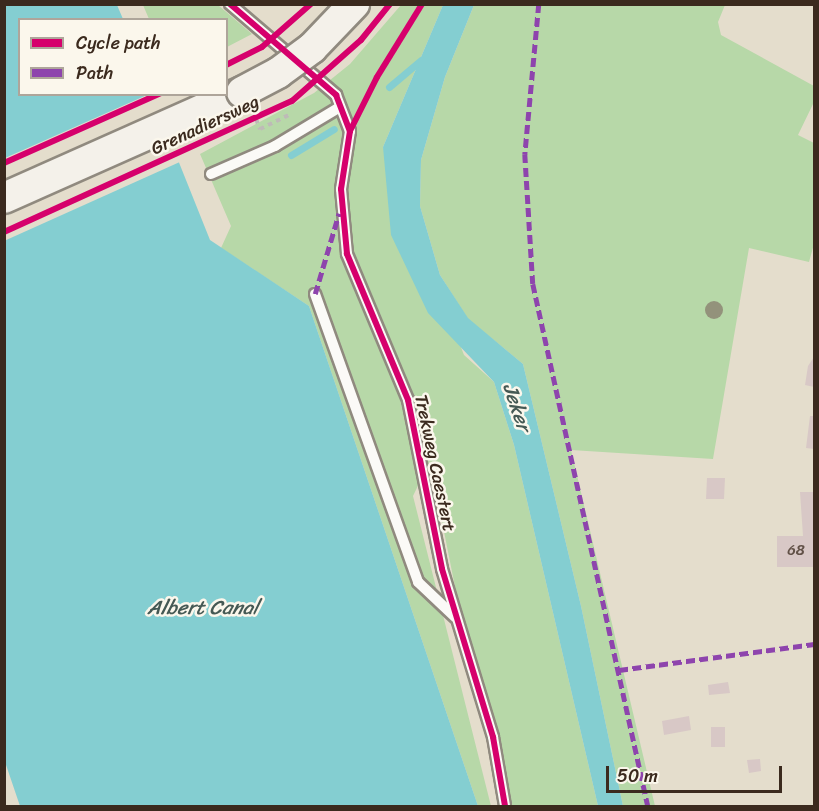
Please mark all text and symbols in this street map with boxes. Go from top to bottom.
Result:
legend [18,18,228,96]
text: Cycle path [76,27,160,59]
text: Path [76,57,113,89]
street label: Grenadiersweg [148,91,262,159]
water label: Jeker [498,380,536,434]
street label: Trekweg Caestert [410,392,460,534]
house number: 68 [787,542,805,560]
water label: Albert Canal [148,595,258,619]
scale bar [609,754,784,792]
text: 50 m [617,760,658,792]

